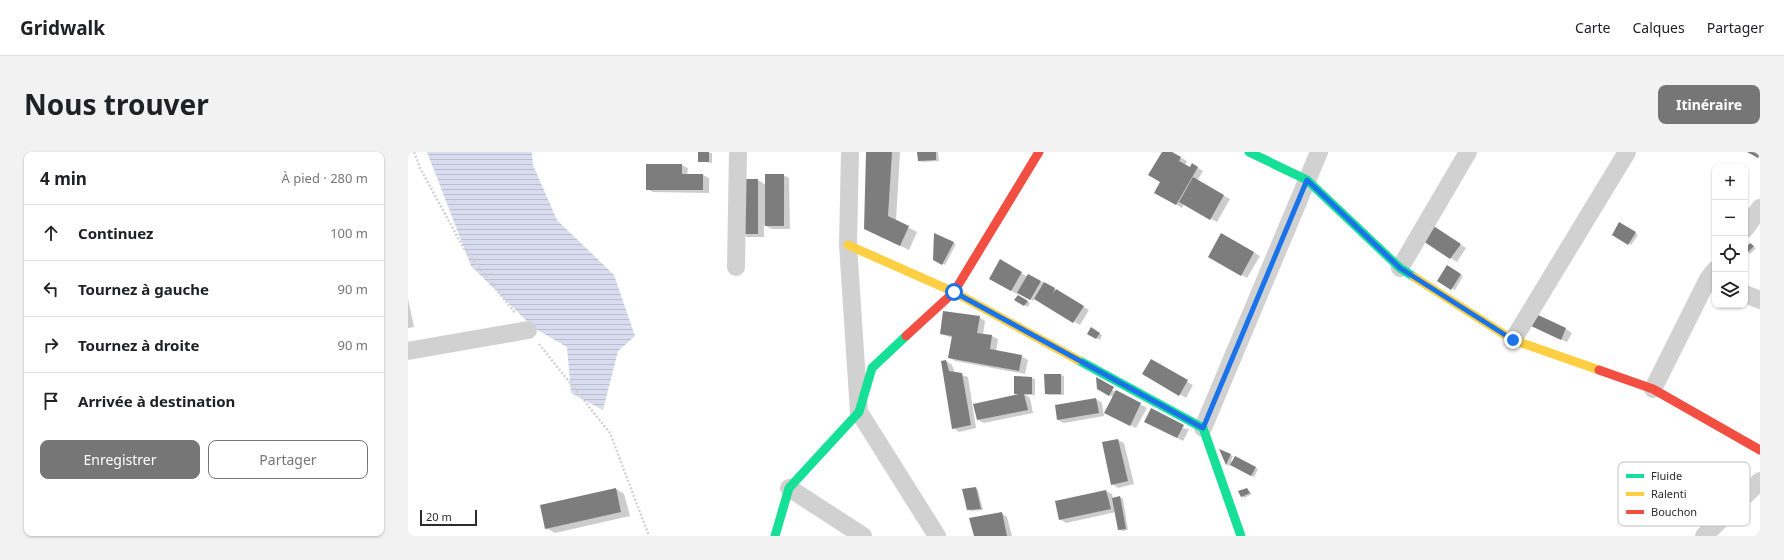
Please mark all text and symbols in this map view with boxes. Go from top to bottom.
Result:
text: Gridwalk [20,15,105,41]
text: Carte [1575,18,1611,37]
text: Calques [1633,18,1685,37]
text: Partager [1707,18,1764,37]
text: Nous trouver [24,85,209,123]
button: Itinéraire [1658,85,1760,124]
map controls [1712,164,1748,308]
button: + [1712,164,1748,200]
text: 4 min [40,167,87,190]
text: À pied · 280 m [282,169,368,187]
button: − [1712,200,1748,236]
icon: ahead [40,222,62,244]
text: Continuez [78,223,153,243]
text: 100 m [330,224,368,242]
button: locate [1712,236,1748,272]
button: layers [1712,272,1748,308]
icon: left [40,278,62,300]
text: Tournez à gauche [78,279,209,299]
text: 90 m [338,280,368,298]
route start [945,283,963,301]
route end [1504,331,1522,349]
icon: right [40,334,62,356]
text: Tournez à droite [78,335,199,355]
text: 90 m [338,336,368,354]
icon: arrive [40,390,62,412]
text: Arrivée à destination [78,391,235,411]
button: Enregistrer [40,440,200,479]
button: Partager [208,440,368,479]
legend [1618,462,1750,526]
text: Fluide [1651,468,1682,483]
text: Ralenti [1651,486,1687,501]
text: Bouchon [1651,504,1697,519]
scale bar [420,508,477,527]
text: 20 m [426,509,452,524]

